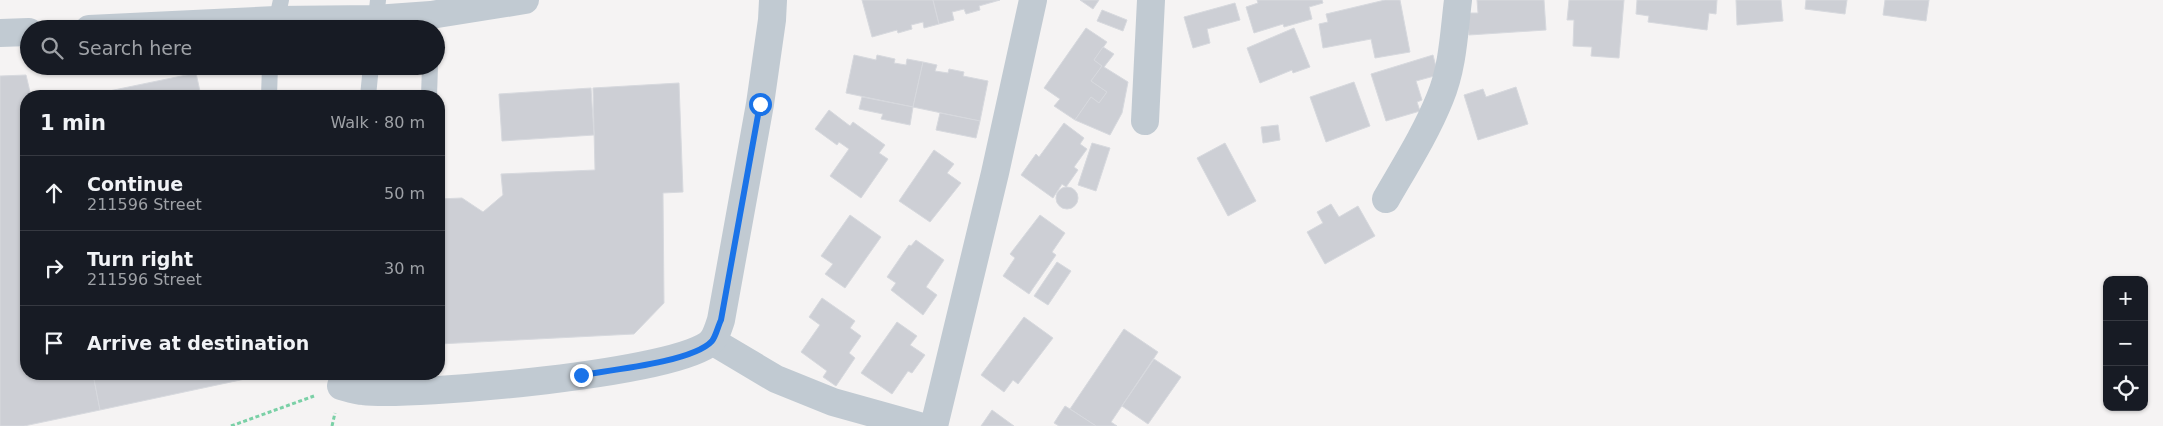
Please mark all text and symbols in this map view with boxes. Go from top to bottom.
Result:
search box [20,20,445,75]
icon: search [38,34,66,62]
text: Search here [78,37,192,59]
route start [749,93,772,116]
text: 1 min [40,111,106,135]
text: Walk · 80 m [330,113,425,132]
text: Continue [87,173,183,195]
icon: ahead [40,179,68,207]
text: 50 m [384,184,425,203]
text: 211596 Street [87,195,202,214]
text: Turn right [87,248,193,270]
icon: right [40,254,68,282]
text: 30 m [384,259,425,278]
text: 211596 Street [87,270,202,289]
map controls [2103,276,2148,411]
button: + [2103,276,2148,321]
button: − [2103,321,2148,366]
icon: arrive [40,329,68,357]
text: Arrive at destination [87,332,309,354]
route end [570,364,593,387]
button: locate [2103,366,2148,411]

